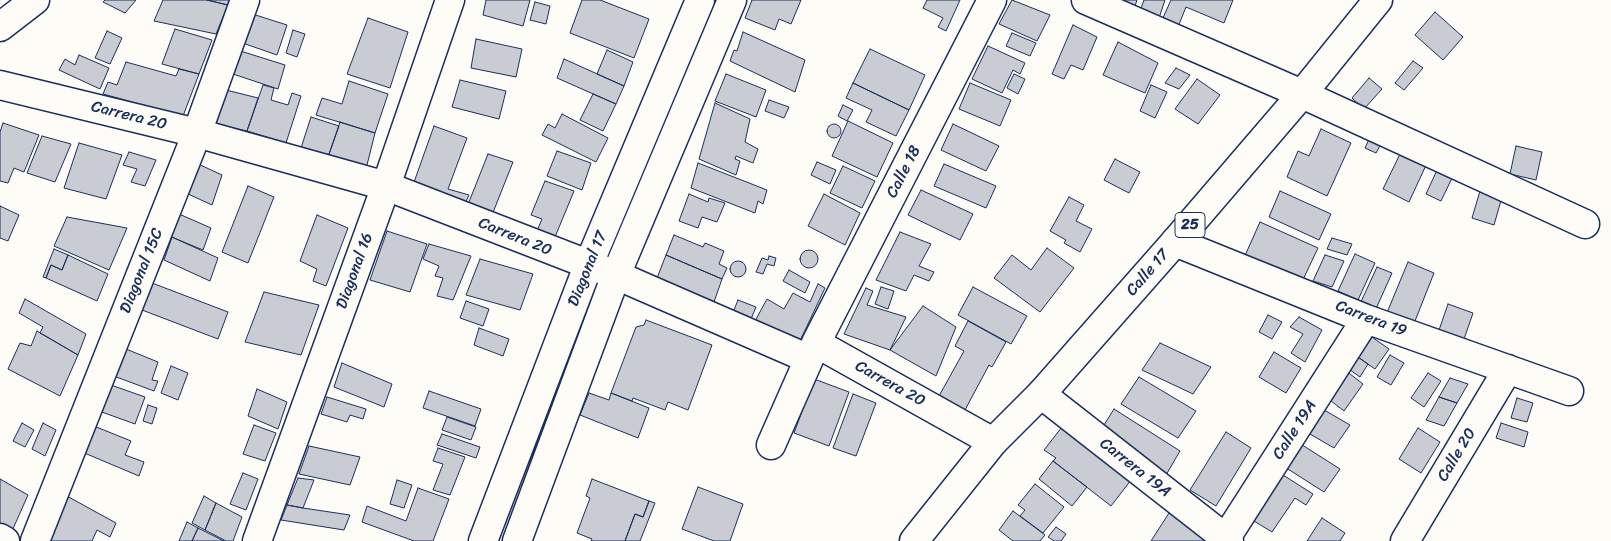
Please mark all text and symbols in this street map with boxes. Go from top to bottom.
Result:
street label: Carrera 20 [89,97,169,135]
street label: Calle 18 [883,143,925,201]
road number: 25 [1175,212,1205,238]
street label: Carrera 20 [475,214,555,260]
street label: Diagonal 15C [116,226,168,316]
street label: Diagonal 17 [564,229,612,309]
street label: Diagonal 16 [332,230,378,312]
street label: Calle 17 [1123,246,1173,300]
street label: Carrera 19 [1333,297,1409,341]
street label: Carrera 20 [851,357,929,411]
street label: Calle 19A [1269,397,1321,463]
street label: Calle 20 [1434,425,1480,485]
street label: Carrera 19A [1095,434,1175,502]

